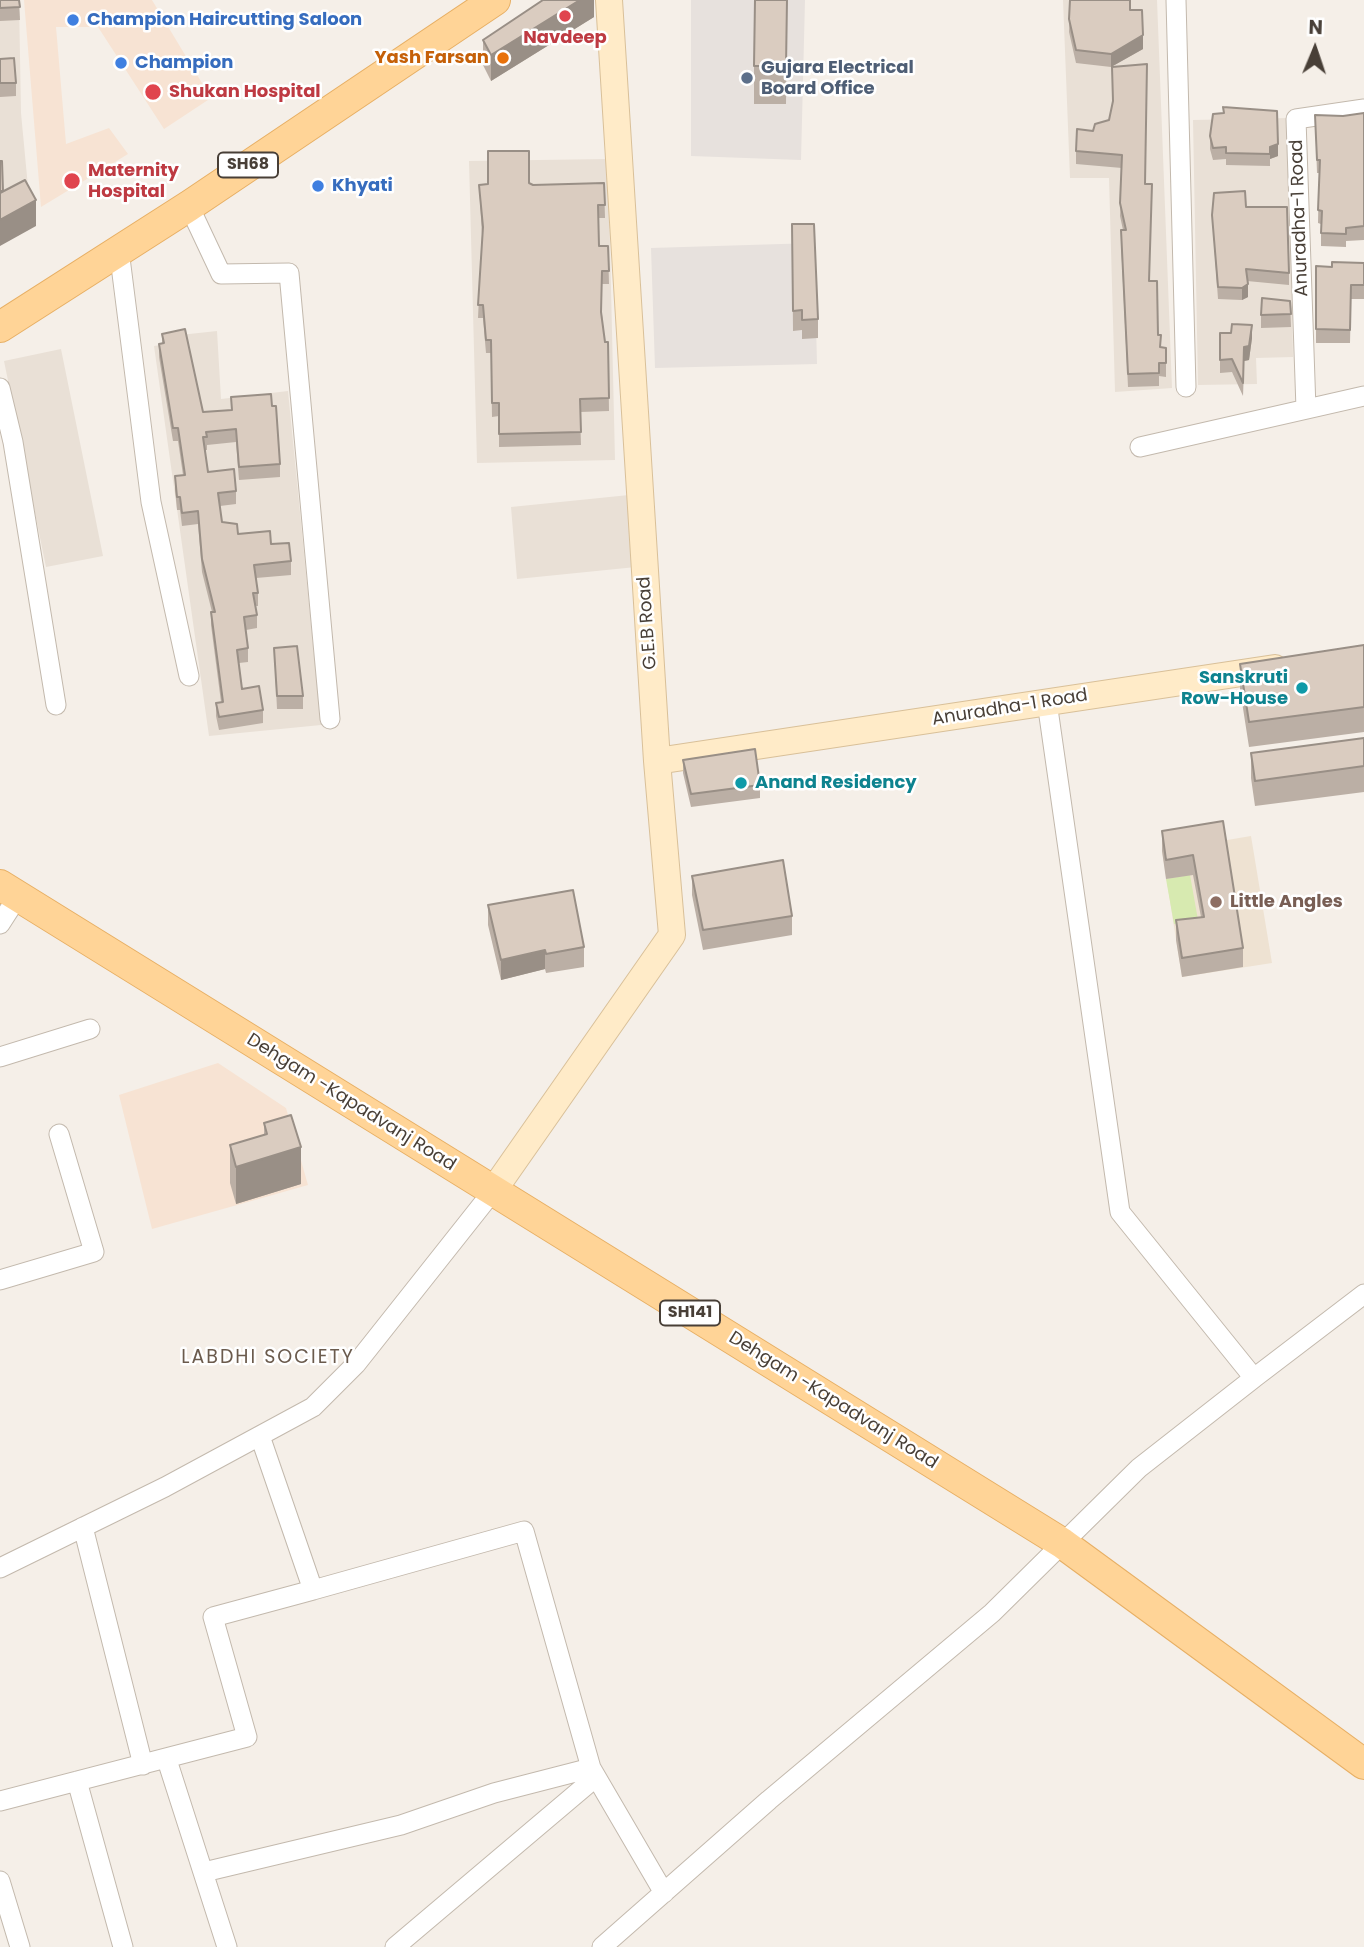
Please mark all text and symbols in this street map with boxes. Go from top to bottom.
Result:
marker: Navdeep [557,8,573,24]
place label: Champion Haircutting Saloon [87,9,362,31]
marker: Champion Haircutting Saloon [65,12,81,28]
north arrow [1280,14,1350,84]
text: N [1308,14,1323,41]
place label: Navdeep [523,27,607,49]
place label: Yash Farsan [375,47,489,69]
marker: Yash Farsan [495,50,511,66]
place label: Champion [135,52,233,74]
marker: Champion [113,55,129,71]
place label: Gujara Electrical Board Office [761,57,914,100]
marker: Gujara Electrical Board Office [739,70,755,86]
place label: Shukan Hospital [169,81,321,103]
marker: Shukan Hospital [143,82,163,102]
street label: Anuradha-1 Road [1286,139,1314,297]
road number: SH68 [218,153,278,178]
place label: Maternity Hospital [88,160,179,202]
marker: Maternity Hospital [62,171,82,191]
place label: Khyati [332,175,393,197]
marker: Khyati [310,178,326,194]
street label: G.E.B Road [634,576,662,670]
place label: Sanskruti Row-House [1181,667,1288,710]
marker: Sanskruti Row-House [1294,680,1310,696]
street label: Anuradha-1 Road [931,685,1089,731]
place label: Anand Residency [755,772,917,794]
marker: Anand Residency [733,775,749,791]
place label: Little Angles [1230,891,1343,913]
marker: Little Angles [1208,894,1224,910]
street label: Dehgam -Kapadvanj Road [243,1030,459,1176]
road number: SH141 [660,1301,720,1326]
street label: Dehgam -Kapadvanj Road [725,1328,941,1474]
district label: LABDHI SOCIETY [183,1347,353,1369]

